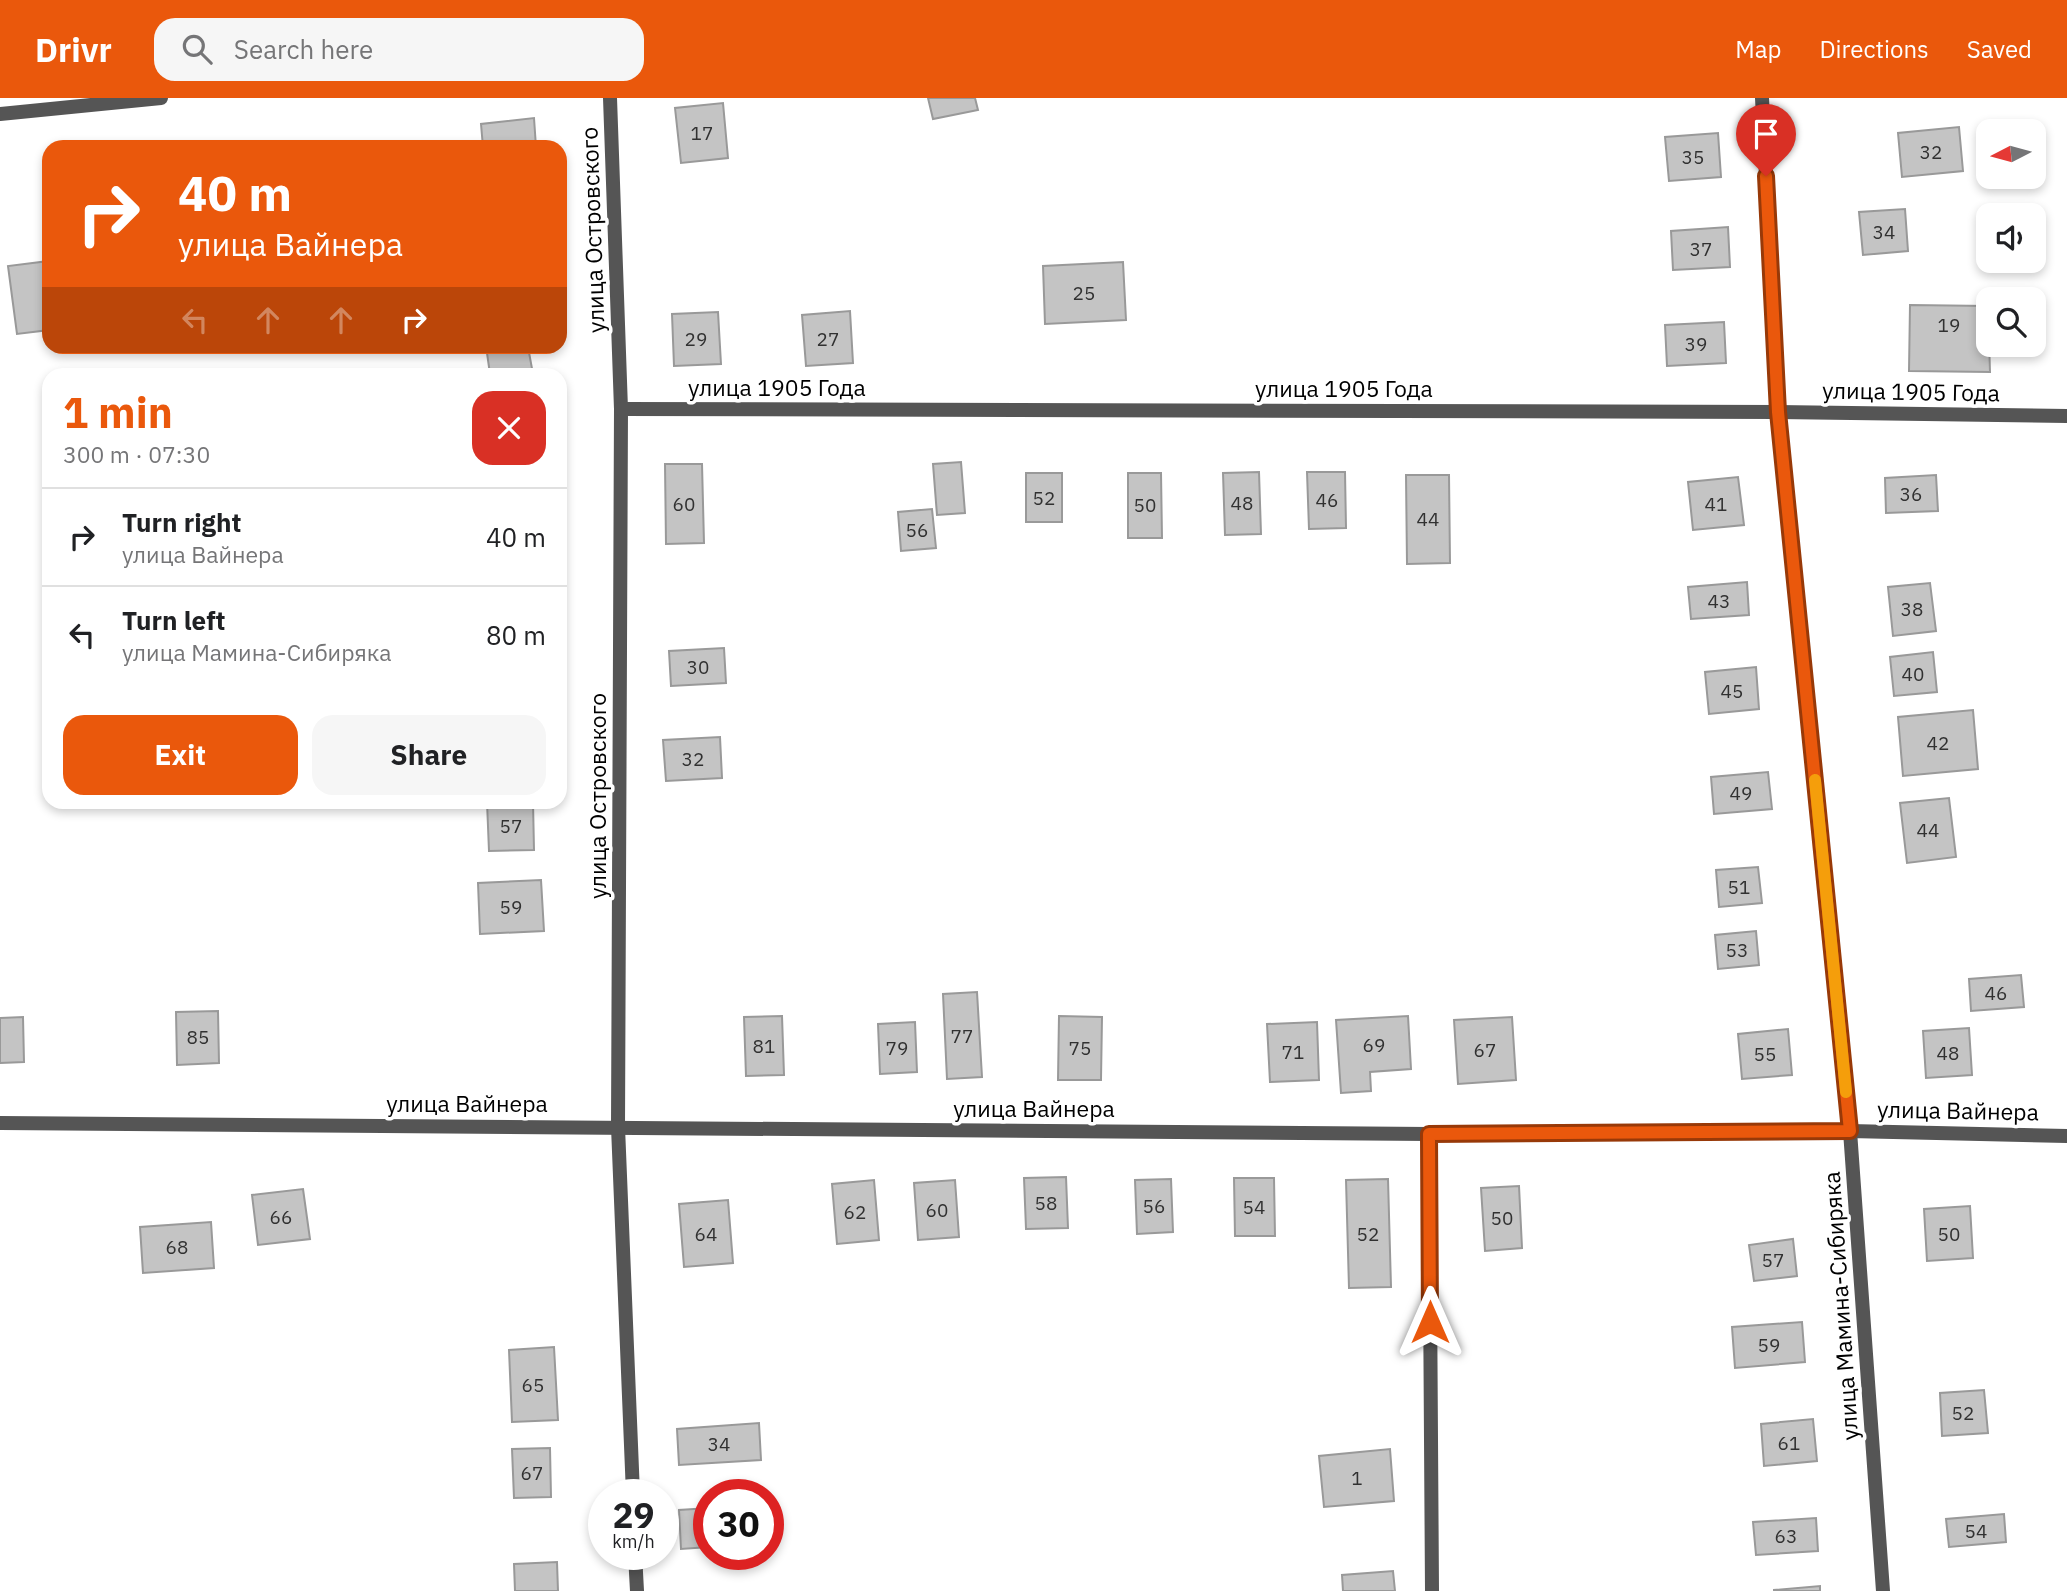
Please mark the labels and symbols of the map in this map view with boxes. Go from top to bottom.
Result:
pin [1736,104,1796,176]
north arrow [1976,119,2046,189]
house number: 17 [691,121,713,145]
street label: улица Островского [573,126,611,334]
house number: 32 [1920,140,1942,164]
house number: 35 [1682,145,1704,169]
house number: 34 [1873,220,1895,244]
house number: 37 [1690,237,1712,261]
house number: 25 [1073,281,1095,305]
house number: 19 [1938,313,1960,337]
house number: 29 [685,327,707,351]
house number: 27 [817,327,839,351]
house number: 39 [1685,332,1707,356]
street label: улица 1905 Года [688,372,866,402]
street label: улица 1905 Года [1255,373,1433,403]
street label: улица 1905 Года [1822,374,2000,408]
house number: 36 [1900,482,1922,506]
house number: 52 [1033,486,1055,510]
house number: 46 [1316,488,1338,512]
house number: 48 [1231,491,1253,515]
house number: 60 [673,492,695,516]
house number: 41 [1705,492,1727,516]
house number: 50 [1134,493,1156,517]
house number: 44 [1417,507,1439,531]
house number: 56 [906,518,928,542]
house number: 43 [1708,589,1730,613]
house number: 38 [1901,597,1923,621]
house number: 30 [687,655,709,679]
house number: 40 [1902,662,1924,686]
house number: 45 [1721,679,1743,703]
street label: улица Островского [582,693,612,899]
house number: 42 [1927,731,1949,755]
house number: 32 [682,747,704,771]
house number: 49 [1730,781,1752,805]
house number: 57 [500,814,522,838]
house number: 44 [1917,818,1939,842]
house number: 51 [1728,875,1750,899]
house number: 59 [500,895,522,919]
house number: 53 [1726,938,1748,962]
house number: 46 [1985,981,2007,1005]
house number: 77 [951,1024,973,1048]
house number: 85 [187,1025,209,1049]
house number: 69 [1363,1033,1385,1057]
house number: 81 [753,1034,775,1058]
house number: 79 [886,1036,908,1060]
house number: 75 [1069,1036,1091,1060]
house number: 67 [1474,1038,1496,1062]
house number: 71 [1282,1040,1304,1064]
house number: 48 [1937,1041,1959,1065]
house number: 55 [1754,1042,1776,1066]
street label: улица Вайнера [386,1088,548,1118]
street label: улица Вайнера [953,1093,1115,1123]
street label: улица Вайнера [1877,1094,2039,1126]
street label: улица Мамина-Сибиряка [1816,1171,1864,1441]
house number: 58 [1035,1191,1057,1215]
house number: 56 [1143,1194,1165,1218]
house number: 54 [1243,1195,1265,1219]
house number: 60 [926,1198,948,1222]
house number: 62 [844,1200,866,1224]
house number: 66 [270,1205,292,1229]
house number: 50 [1491,1206,1513,1230]
house number: 64 [695,1222,717,1246]
house number: 52 [1357,1222,1379,1246]
house number: 50 [1938,1222,1960,1246]
house number: 68 [166,1235,188,1259]
house number: 57 [1762,1248,1784,1272]
position arrow [1393,1285,1467,1359]
house number: 59 [1758,1333,1780,1357]
house number: 65 [522,1373,544,1397]
house number: 52 [1952,1401,1974,1425]
house number: 61 [1778,1431,1800,1455]
house number: 34 [708,1432,730,1456]
house number: 67 [521,1461,543,1485]
house number: 1 [1351,1466,1363,1490]
speed limit sign: 30 [693,1479,784,1570]
house number: 54 [1965,1519,1987,1543]
house number: 63 [1775,1524,1797,1548]

